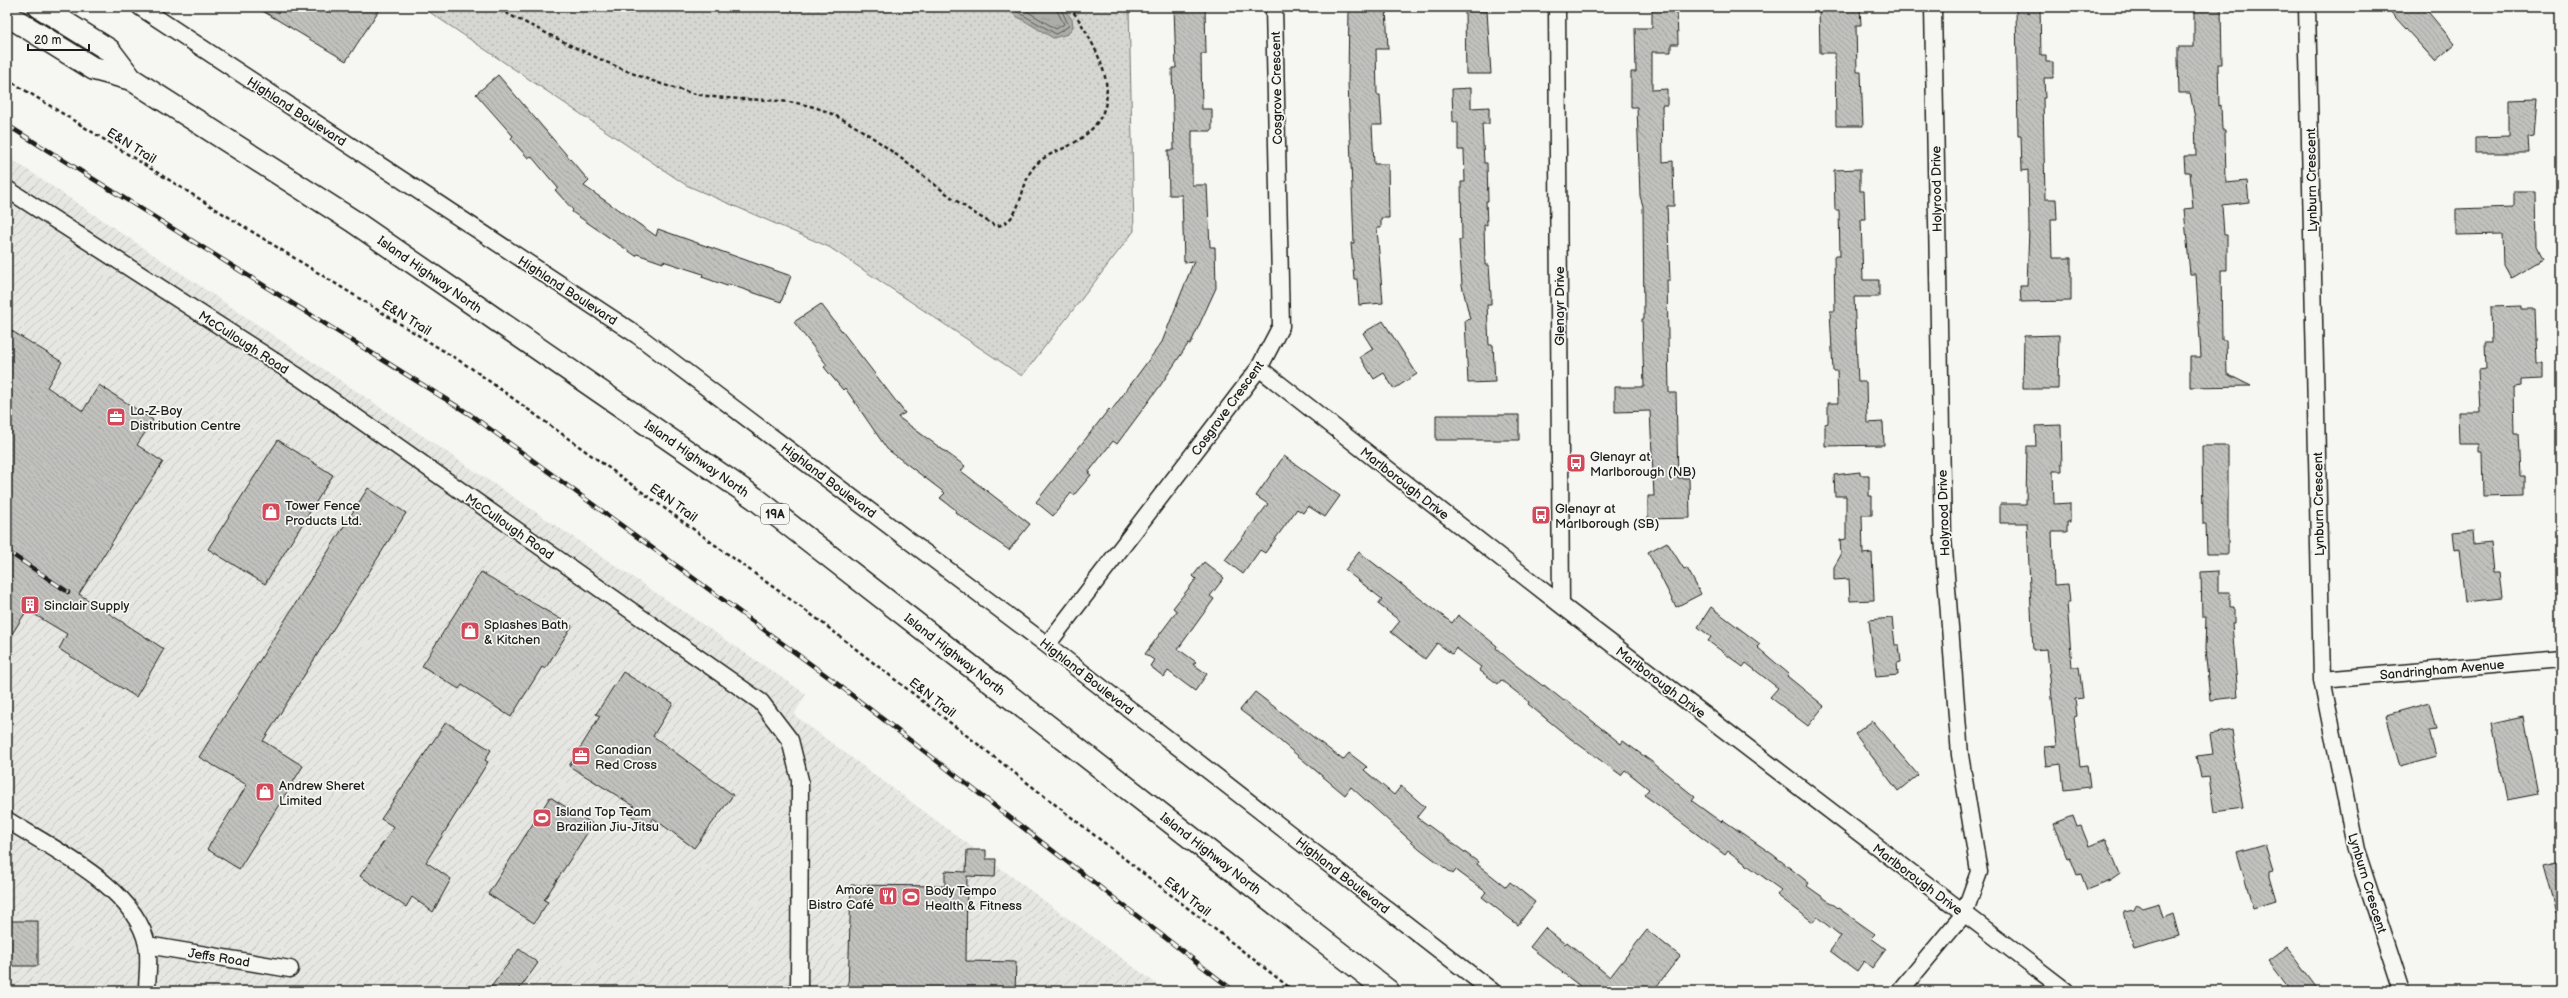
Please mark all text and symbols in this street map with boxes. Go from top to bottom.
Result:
scale bar [28,26,89,52]
street label: Cosgrove Crescent [1268,31,1286,145]
text: 20 m [34,33,61,48]
street label: Highland Boulevard [244,74,349,150]
street label: E&N Trail [104,124,159,167]
street label: Lynburn Crescent [2303,128,2321,232]
street label: Holyrood Drive [1928,145,1946,232]
street label: Island Highway North [374,233,485,317]
street label: Highland Boulevard [515,253,620,329]
street label: Glenayr Drive [1552,266,1568,346]
street label: E&N Trail [379,296,434,339]
street label: McCullough Road [195,308,292,378]
street label: Cosgrove Crescent [1188,358,1268,459]
place label: La-Z-Boy Distribution Centre [130,403,241,434]
office icon: La-Z-Boy Distribution Centre [105,406,127,428]
street label: Island Highway North [641,417,752,501]
street label: Highland Boulevard [778,440,879,522]
street label: Marlborough Drive [1357,444,1452,524]
place label: Glenayr at Marlborough (NB) [1590,449,1696,480]
bus stop icon: Glenayr at Marlborough (NB) [1565,452,1587,474]
street label: Lynburn Crescent [2310,452,2328,556]
street label: Holyrood Drive [1934,469,1954,556]
street label: E&N Trail [646,480,700,525]
street label: McCullough Road [462,490,557,563]
place label: Tower Fence Products Ltd. [285,498,362,529]
shop icon: Tower Fence Products Ltd. [260,501,282,523]
place label: Glenayr at Marlborough (SB) [1555,501,1659,532]
road number: 19A [761,504,789,524]
bus stop icon: Glenayr at Marlborough (SB) [1530,504,1552,526]
building icon: Sinclair Supply [19,594,41,616]
place label: Sinclair Supply [44,598,129,614]
street label: Island Highway North [901,610,1008,699]
place label: Splashes Bath & Kitchen [484,617,568,648]
shop icon: Splashes Bath & Kitchen [459,620,481,642]
street label: Highland Boulevard [1036,635,1137,718]
street label: Marlborough Drive [1612,644,1709,722]
street label: Sandringham Avenue [2379,657,2505,683]
street label: E&N Trail [906,675,959,721]
place label: Canadian Red Cross [595,742,657,773]
office icon: Canadian Red Cross [570,745,592,767]
place label: Andrew Sheret Limited [279,778,365,809]
shop icon: Andrew Sheret Limited [254,781,276,803]
place label: Island Top Team Brazilian Jiu-Jitsu [556,804,659,835]
sports icon: Island Top Team Brazilian Jiu-Jitsu [531,807,553,829]
street label: Island Highway North [1157,809,1264,898]
street label: Lynburn Crescent [2344,831,2390,935]
street label: Highland Boulevard [1292,834,1393,917]
street label: Marlborough Drive [1869,841,1966,919]
street label: E&N Trail [1161,874,1214,920]
place label: Amore Bistro Café [808,882,874,913]
place label: Body Tempo Health & Fitness [925,883,1023,914]
restaurant icon: Amore Bistro Café [877,885,899,907]
sports icon: Body Tempo Health & Fitness [900,886,922,908]
street label: Jeffs Road [187,945,251,971]

